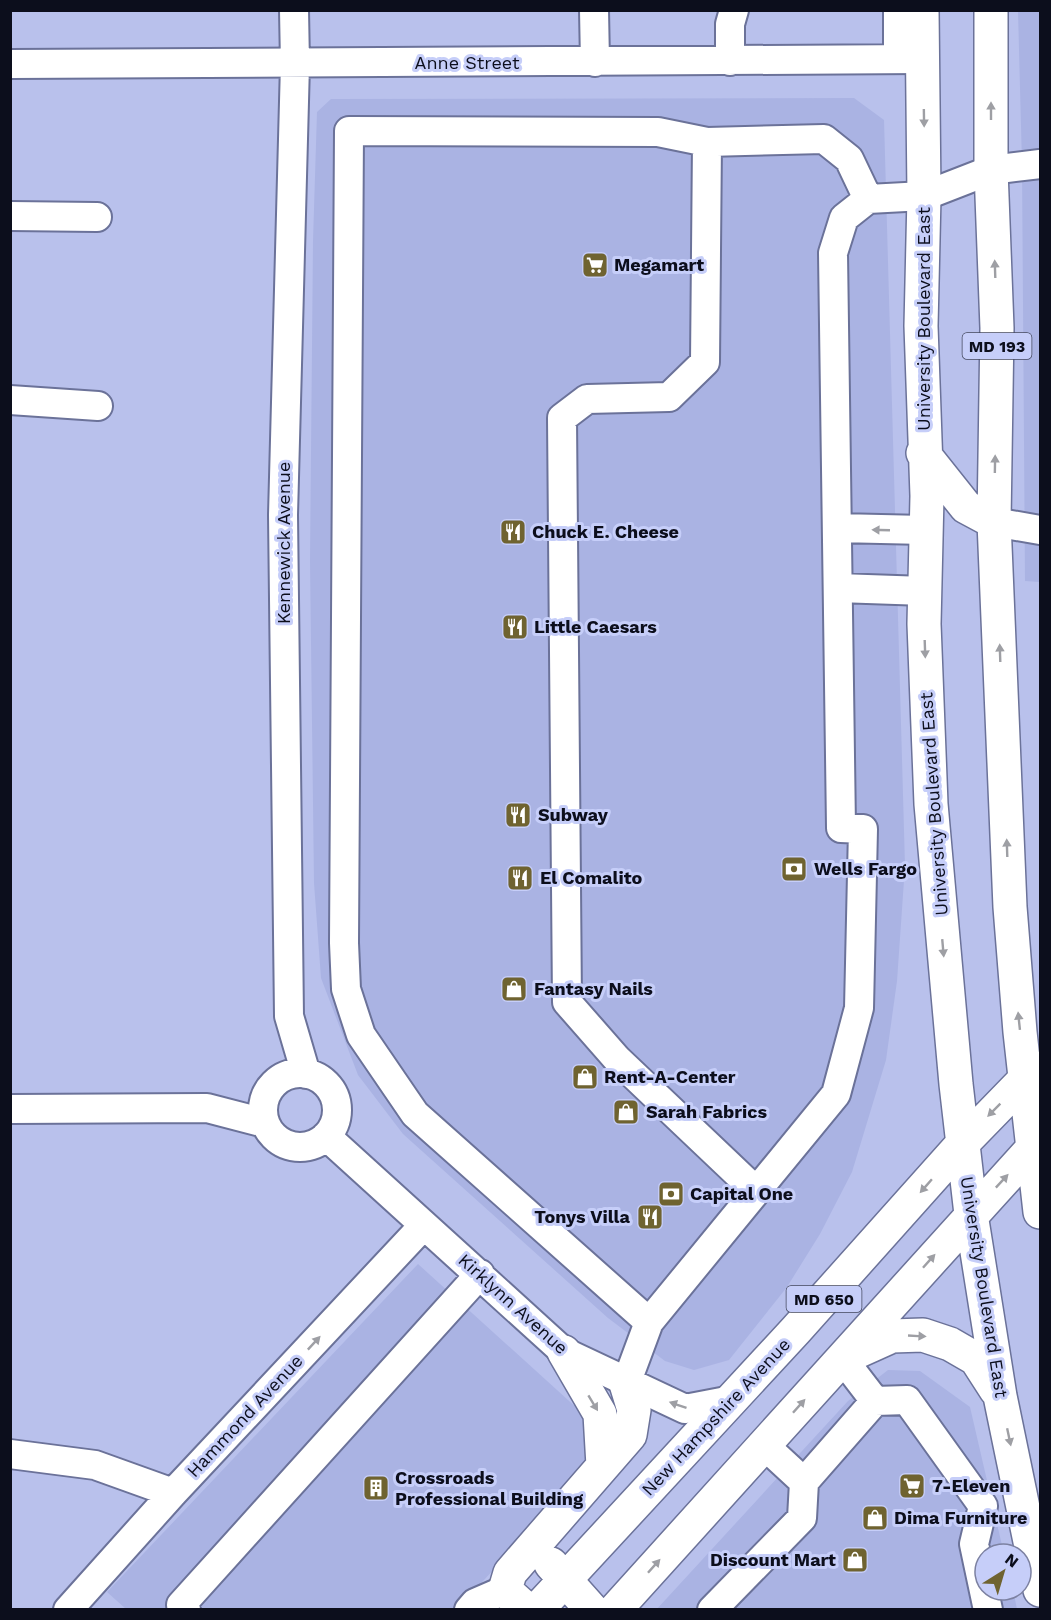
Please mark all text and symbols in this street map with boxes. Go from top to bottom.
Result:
street label: Anne Street [415,52,520,73]
one-way arrow [986,102,996,121]
one-way arrow [919,108,929,127]
street label: University Boulevard East [913,207,934,431]
supermarket icon: Megamart [580,250,610,280]
place label: Megamart [614,254,704,275]
one-way arrow [990,260,1000,279]
road number: MD 193 [962,333,1032,359]
one-way arrow [990,454,999,473]
street label: Kennewick Avenue [273,462,294,624]
restaurant icon: Chuck E. Cheese [498,517,528,547]
place label: Chuck E. Cheese [532,521,679,542]
one-way arrow [871,525,890,534]
restaurant icon: Little Caesars [500,612,530,642]
place label: Little Caesars [534,616,657,637]
one-way arrow [921,640,930,659]
one-way arrow [995,644,1004,663]
street label: University Boulevard East [915,691,952,916]
restaurant icon: Subway [503,800,533,830]
place label: Subway [538,804,609,825]
one-way arrow [1003,839,1012,858]
bank icon: Wells Fargo [779,854,809,884]
place label: Wells Fargo [814,858,917,879]
restaurant icon: El Comalito [505,863,535,893]
place label: El Comalito [540,867,643,888]
one-way arrow [938,939,948,958]
shop icon: Fantasy Nails [499,974,529,1004]
place label: Fantasy Nails [534,978,653,999]
one-way arrow [1014,1012,1024,1031]
shop icon: Rent-A-Center [570,1062,600,1092]
place label: Rent-A-Center [604,1066,736,1087]
shop icon: Sarah Fabrics [611,1097,641,1127]
place label: Sarah Fabrics [646,1101,767,1122]
one-way arrow [988,1103,1002,1117]
one-way arrow [995,1174,1008,1189]
street label: University Boulevard East [957,1175,1012,1400]
one-way arrow [919,1178,932,1194]
bank icon: Capital One [656,1179,686,1209]
place label: Capital One [690,1183,793,1204]
restaurant icon: Tonys Villa [635,1202,665,1232]
place label: Tonys Villa [534,1206,631,1227]
street label: Kirklynn Avenue [454,1249,572,1358]
one-way arrow [922,1253,936,1268]
road number: MD 650 [786,1286,862,1312]
one-way arrow [907,1331,926,1340]
street label: New Hampshire Avenue [637,1334,794,1500]
one-way arrow [307,1335,321,1350]
street label: Hammond Avenue [182,1350,307,1481]
one-way arrow [588,1395,599,1411]
one-way arrow [792,1399,805,1414]
one-way arrow [668,1400,686,1410]
one-way arrow [1005,1428,1014,1447]
place label: Crossroads Professional Building [395,1467,584,1509]
supermarket icon: 7-Eleven [897,1471,927,1501]
building icon: Crossroads Professional Building [361,1473,391,1503]
place label: 7-Eleven [932,1475,1010,1496]
shop icon: Dima Furniture [860,1503,890,1533]
place label: Dima Furniture [894,1507,1028,1528]
north arrow [973,1542,1033,1602]
shop icon: Discount Mart [840,1545,870,1575]
place label: Discount Mart [710,1549,836,1570]
text: N [1001,1549,1022,1572]
one-way arrow [647,1559,661,1573]

